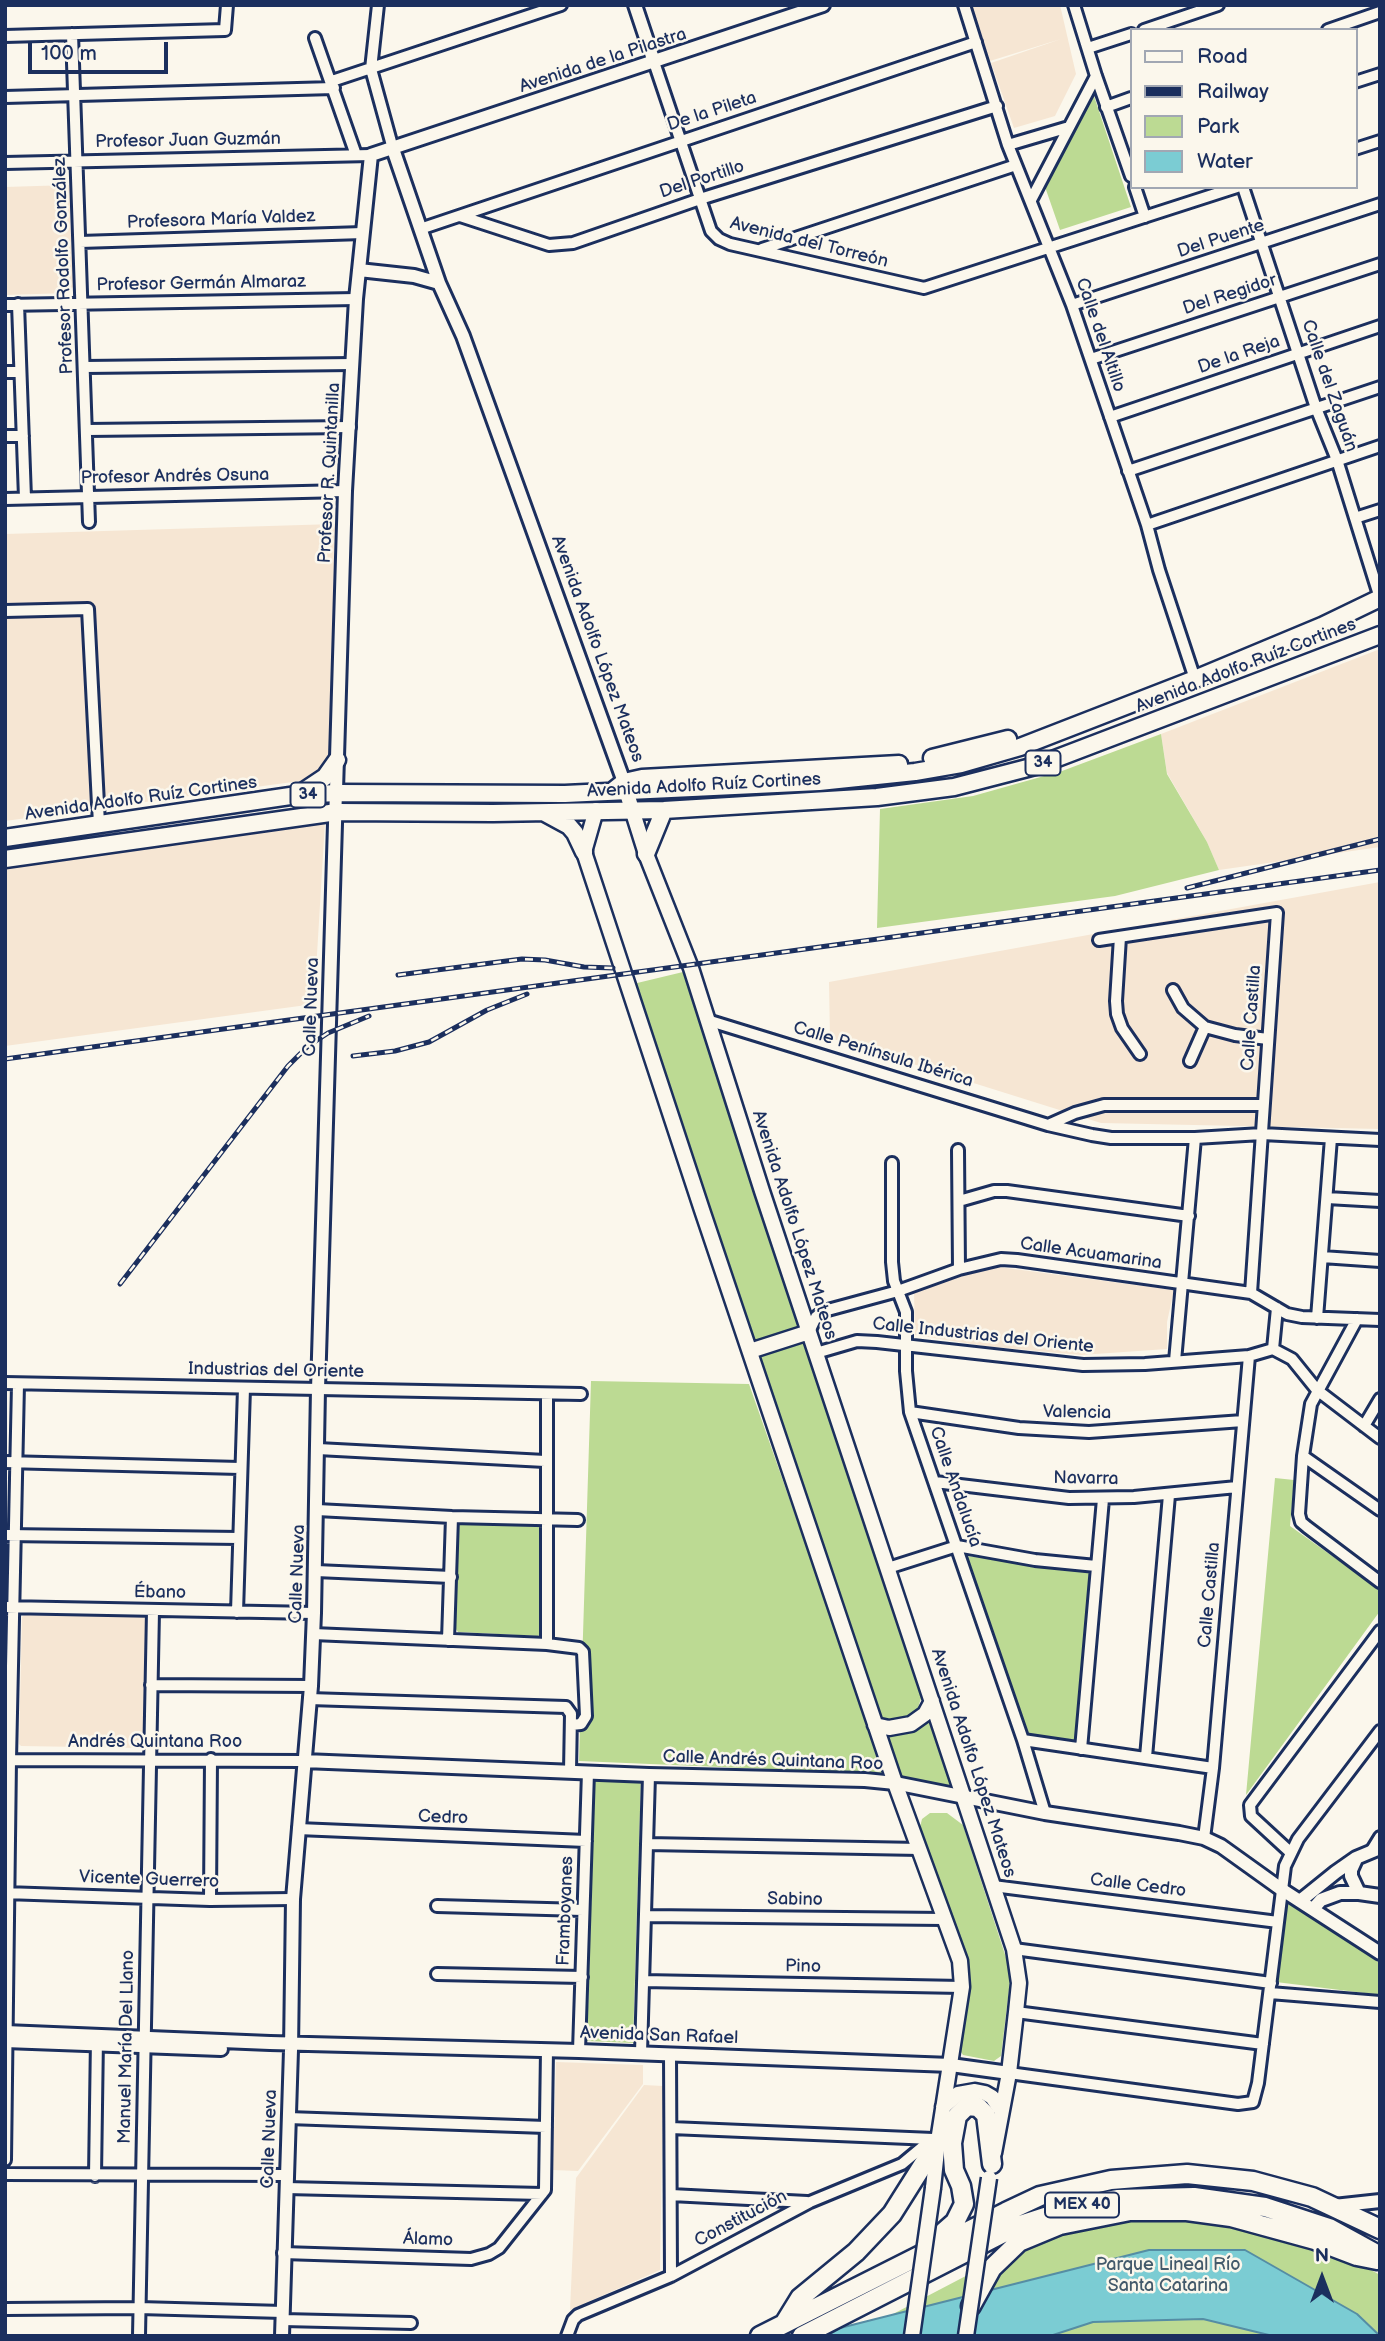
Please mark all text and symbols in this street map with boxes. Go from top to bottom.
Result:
street label: Avenida de la Pilastra [517,24,689,98]
scale bar [32,28,172,72]
legend [1130,28,1357,189]
text: 100 m [41,41,97,66]
text: Road [1197,44,1248,69]
text: Railway [1197,79,1269,104]
street label: De la Pileta [665,87,759,137]
text: Park [1197,114,1239,139]
street label: Profesor Juan Guzmán [95,129,281,153]
text: Water [1197,149,1253,174]
street label: Del Portillo [657,156,747,204]
street label: Profesor Rodolfo González [49,157,79,375]
street label: Profesora María Valdez [126,206,316,234]
street label: Avenida del Torreón [728,213,890,273]
street label: Del Puente [1175,215,1267,263]
street label: Del Regidor [1180,270,1280,320]
street label: Profesor Germán Almaraz [96,271,306,297]
street label: Calle del Altillo [1070,275,1130,395]
street label: Calle del Zaguán [1296,317,1362,455]
street label: De la Reja [1195,331,1283,379]
street label: Profesor R. Quintanilla [314,382,346,564]
street label: Profesor Andrés Osuna [80,465,270,489]
street label: Avenida Adolfo López Mateos [546,533,648,765]
street label: Avenida Adolfo Ruíz Cortines [1133,614,1359,718]
road number: 34 [1026,750,1060,776]
street label: Avenida Adolfo Ruíz Cortines [586,769,822,803]
street label: Avenida Adolfo Ruíz Cortines [24,772,258,826]
road number: 34 [290,782,326,808]
street label: Calle Nueva [299,957,325,1057]
street label: Calle Castilla [1238,964,1266,1072]
street label: Calle Península Ibérica [790,1017,976,1093]
street label: Avenida Adolfo López Mateos [747,1108,841,1342]
street label: Calle Acuamarina [1019,1233,1163,1275]
street label: Calle Industrias del Oriente [871,1314,1095,1358]
street label: Industrias del Oriente [188,1359,364,1383]
street label: Valencia [1043,1402,1111,1424]
street label: Calle Andalucía [924,1424,986,1550]
street label: Navarra [1053,1468,1119,1490]
street label: Calle Nueva [285,1524,311,1624]
street label: Calle Castilla [1195,1541,1225,1649]
street label: Ébano [134,1582,186,1604]
street label: Avenida Adolfo López Mateos [926,1646,1020,1880]
street label: Andrés Quintana Roo [68,1731,242,1753]
street label: Calle Andrés Quintana Roo [662,1746,884,1776]
street label: Cedro [418,1806,468,1830]
street label: Framboyanes [553,1856,579,1966]
street label: Vicente Guerrero [79,1867,219,1893]
street label: Calle Cedro [1089,1869,1187,1903]
street label: Sabino [767,1889,823,1911]
street label: Manuel María Del Llano [115,1950,139,2144]
street label: Pino [785,1956,821,1978]
street label: Avenida San Rafael [580,2022,738,2050]
street label: Calle Nueva [257,2089,283,2189]
street label: Constitución [691,2186,791,2252]
road number: MEX 40 [1045,2192,1119,2218]
street label: Álamo [402,2228,454,2252]
north arrow [1287,2243,1357,2313]
text: N [1315,2245,1329,2268]
park label: Parque Lineal Río Santa Catarina [1096,2254,1240,2296]

